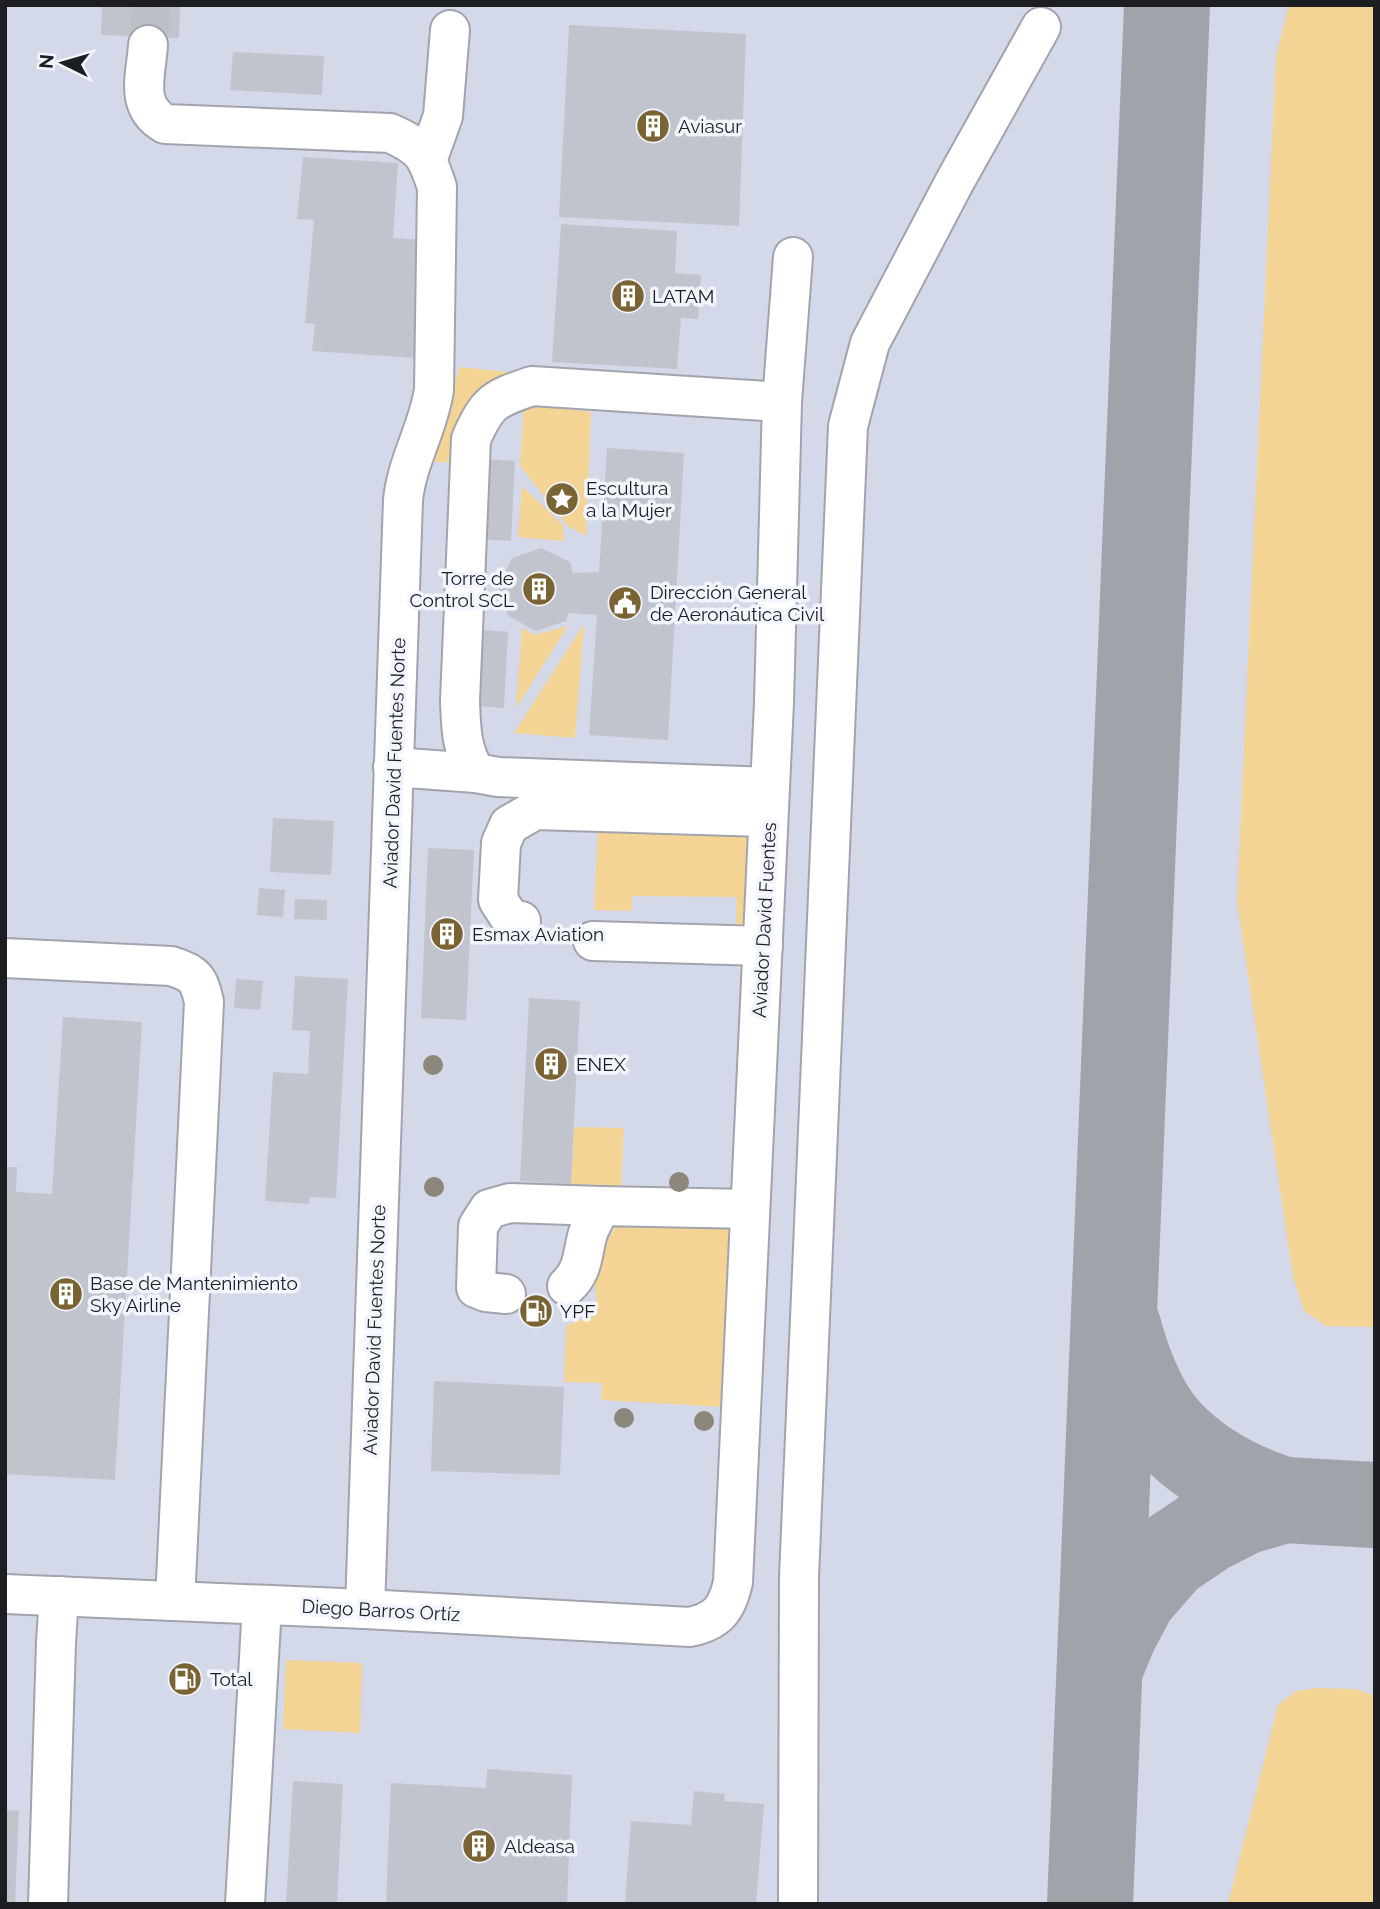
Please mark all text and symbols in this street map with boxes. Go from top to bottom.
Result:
north arrow [28,28,98,98]
text: N [34,53,58,70]
building icon: Aviasur [634,107,672,145]
place label: Aviasur [678,115,742,137]
building icon: LATAM [609,277,647,315]
place label: LATAM [652,285,714,307]
place label: Escultura a la Mujer [586,477,672,521]
place icon: Escultura a la Mujer [543,480,581,518]
place label: Torre de Control SCL [410,567,514,611]
building icon: Torre de Control SCL [520,570,558,608]
place label: Dirección General de Aeronáutica Civil [650,581,825,625]
public building icon: Dirección General de Aeronáutica Civil [606,584,644,622]
street label: Aviador David Fuentes Norte [379,637,409,889]
street label: Aviador David Fuentes [748,822,780,1018]
building icon: Esmax Aviation [428,915,466,953]
place label: Esmax Aviation [472,923,604,945]
building icon: ENEX [532,1045,570,1083]
place label: ENEX [576,1053,626,1075]
street label: Aviador David Fuentes Norte [359,1204,389,1456]
place label: Base de Mantenimiento Sky Airline [90,1272,298,1316]
building icon: Base de Mantenimiento Sky Airline [47,1275,85,1313]
fuel station icon: YPF [517,1292,555,1330]
place label: YPF [560,1300,595,1322]
street label: Diego Barros Ortíz [301,1595,461,1625]
fuel station icon: Total [166,1660,204,1698]
place label: Total [210,1668,253,1690]
building icon: Aldeasa [460,1827,498,1865]
place label: Aldeasa [504,1835,575,1857]

